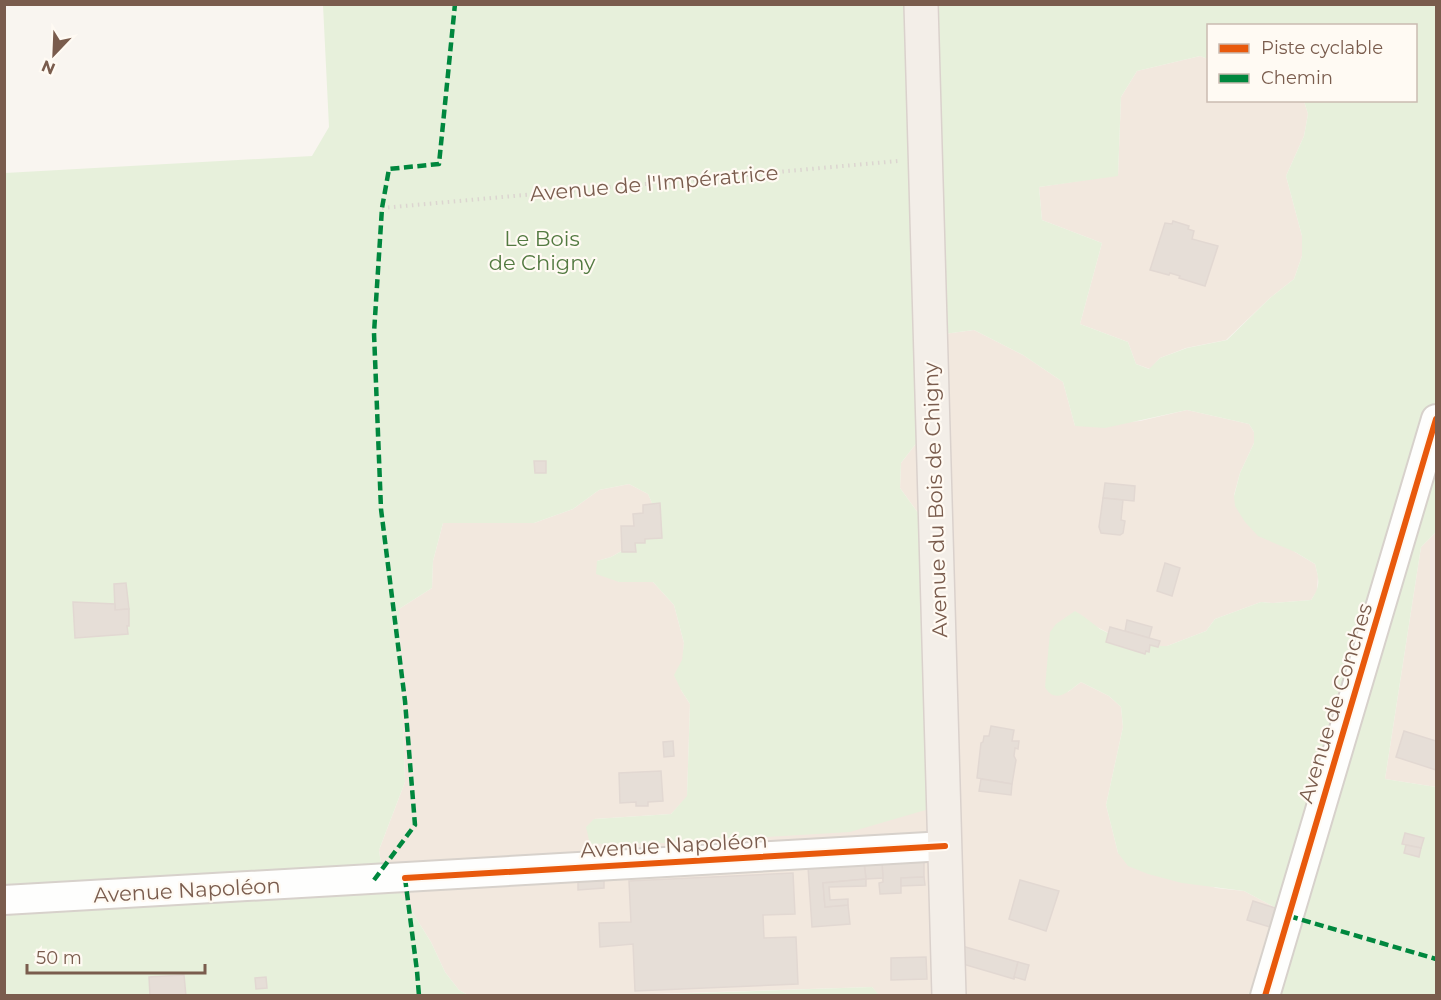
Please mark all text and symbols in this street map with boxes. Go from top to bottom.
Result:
north arrow [24,24,84,84]
legend [1207,24,1417,102]
text: Piste cyclable [1261,37,1383,59]
text: N [39,56,58,79]
text: Chemin [1261,67,1333,89]
street label: Avenue de l'Impératrice [529,160,779,206]
park label: Le Bois de Chigny [489,226,596,275]
street label: Avenue du Bois de Chigny [918,361,952,638]
street label: Avenue de Conches [1293,600,1377,806]
street label: Avenue Napoléon [580,828,768,862]
street label: Avenue Napoléon [93,873,281,907]
scale bar [27,937,206,975]
text: 50 m [36,947,82,969]

